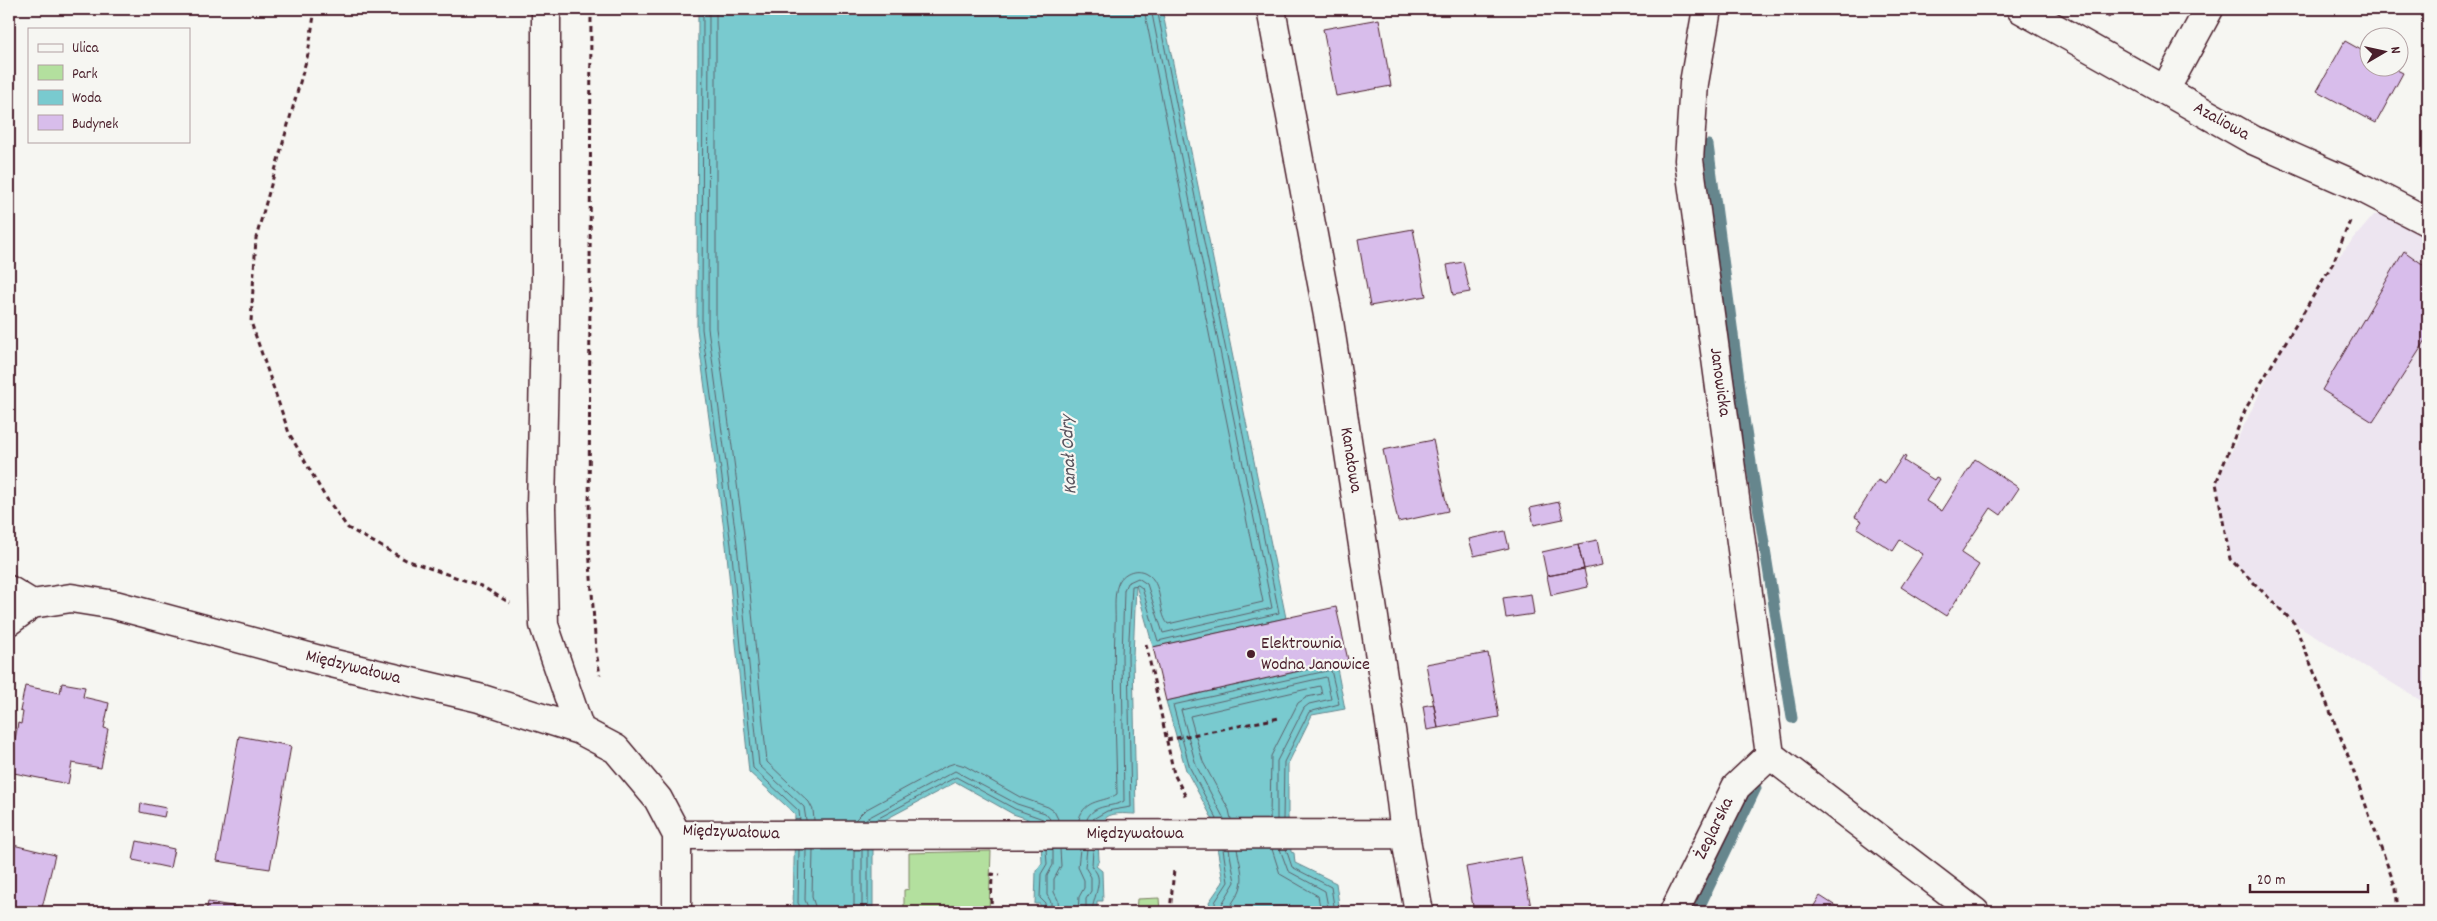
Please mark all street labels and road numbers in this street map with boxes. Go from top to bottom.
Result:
street label: Azaliowa [2188,96,2254,148]
street label: Janowicka [1702,346,1736,419]
street label: Kanałowa [1332,425,1368,495]
street label: Międzywałowa [303,644,404,692]
street label: Żeglarska [1689,793,1741,864]
street label: Międzywałowa [682,819,780,847]
street label: Międzywałowa [1087,822,1184,847]

